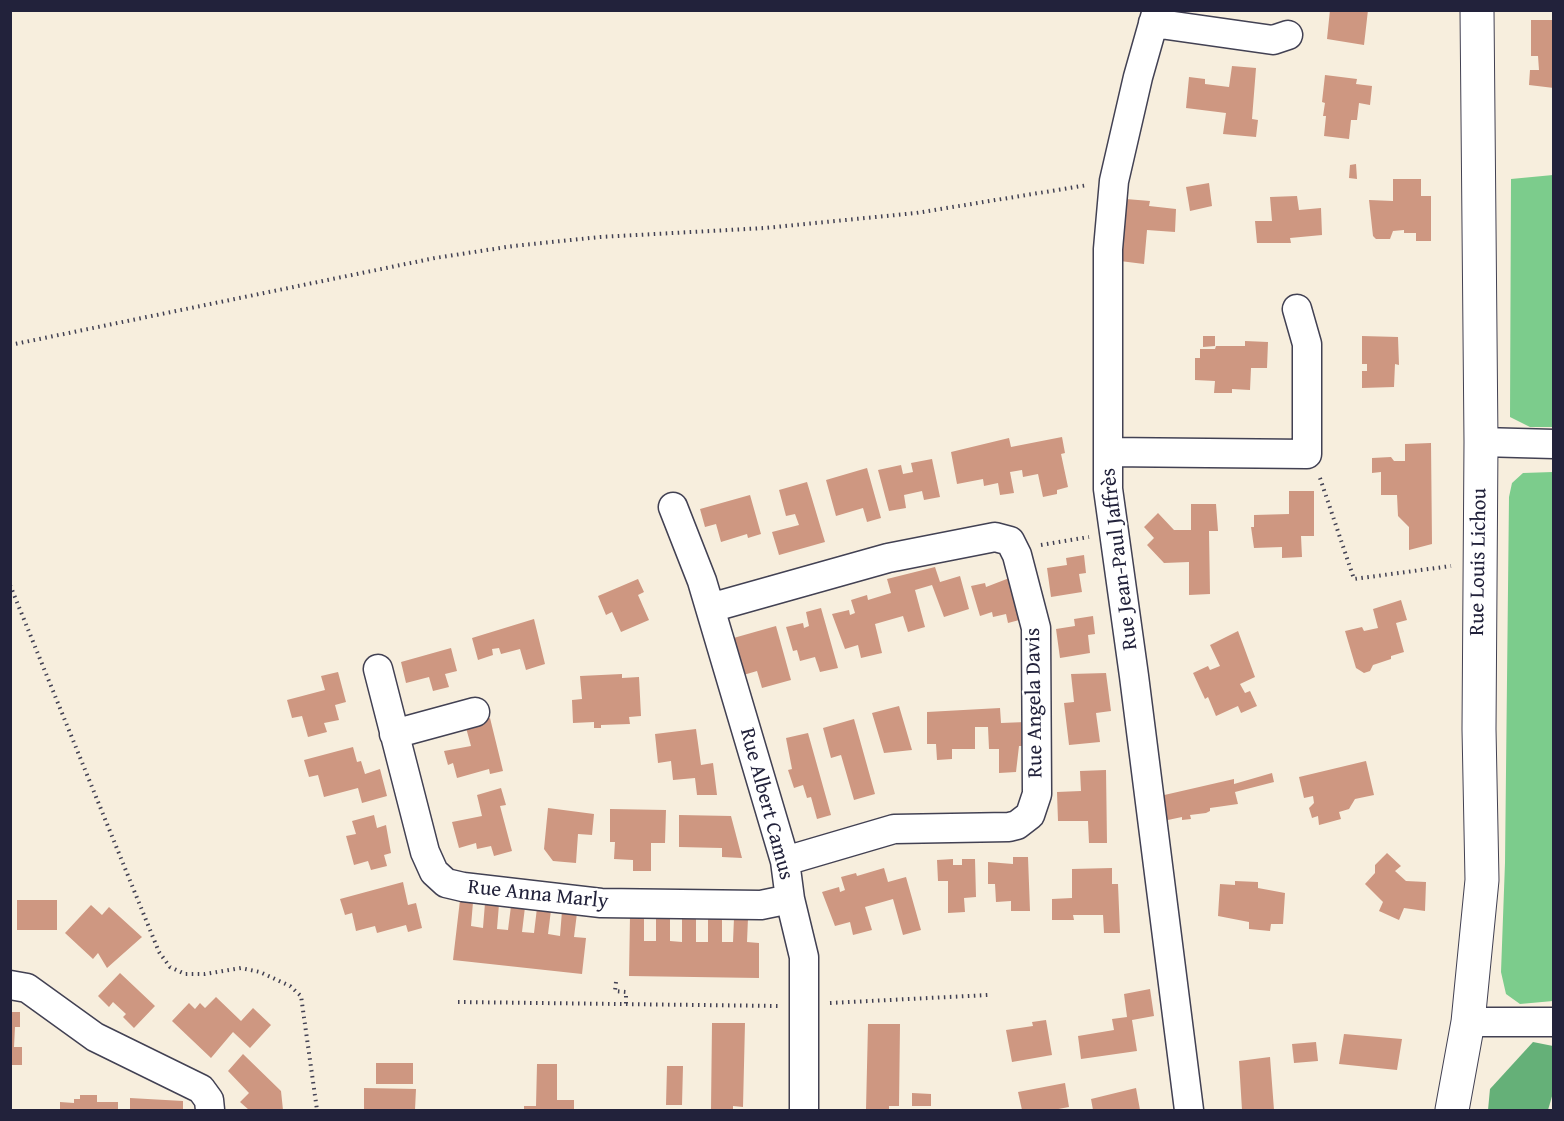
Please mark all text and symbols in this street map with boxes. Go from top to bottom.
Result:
street label: Rue Jean-Paul Jaffrès [1096,467,1144,651]
street label: Rue Louis Lichou [1465,488,1493,636]
street label: Rue Angela Davis [1021,628,1049,778]
street label: Rue Albert Camus [734,725,798,883]
street label: Rue Anna Marly [467,875,609,915]

